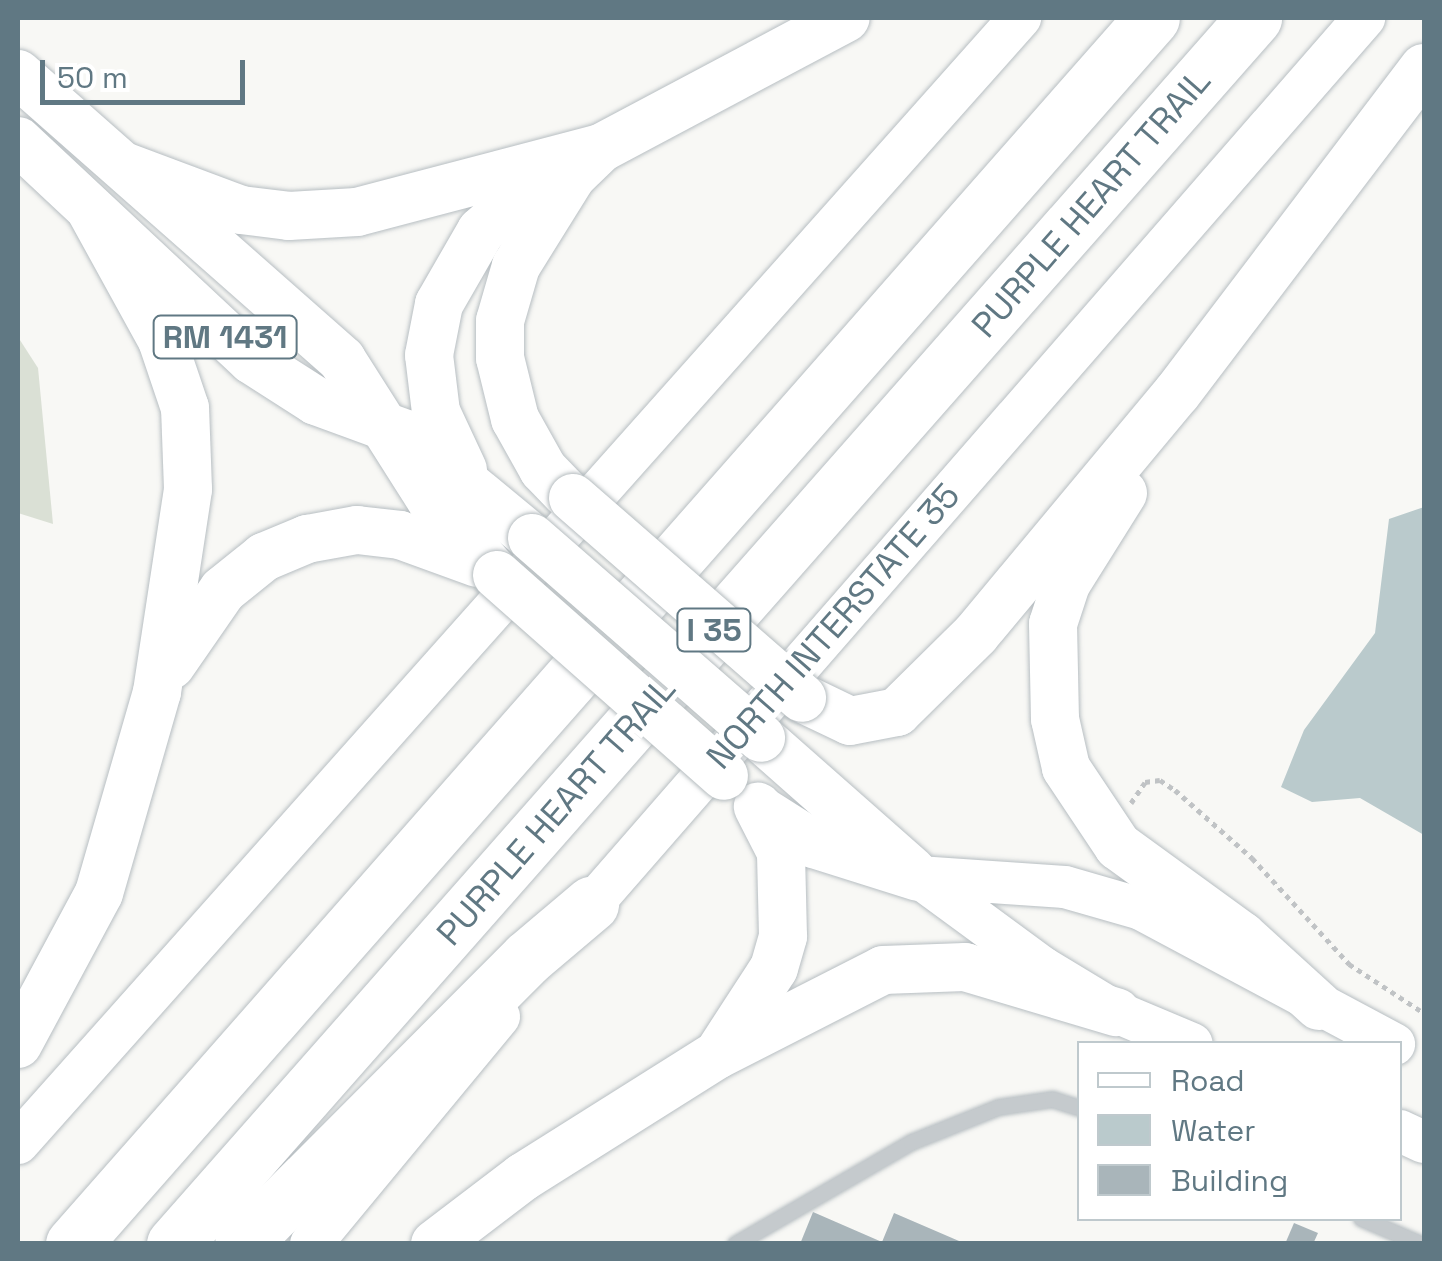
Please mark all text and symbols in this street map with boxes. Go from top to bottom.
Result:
scale bar [45,40,250,102]
text: 50 m [57,58,128,97]
street label: PURPLE HEART TRAIL [962,60,1220,346]
road number: RM 1431 [152,310,298,364]
street label: NORTH INTERSTATE 35 [698,475,968,777]
road number: I 35 [674,603,754,657]
street label: PURPLE HEART TRAIL [427,668,685,954]
legend [1077,1041,1402,1221]
text: Road [1171,1061,1245,1100]
text: Water [1171,1111,1256,1150]
text: Building [1171,1161,1288,1200]

